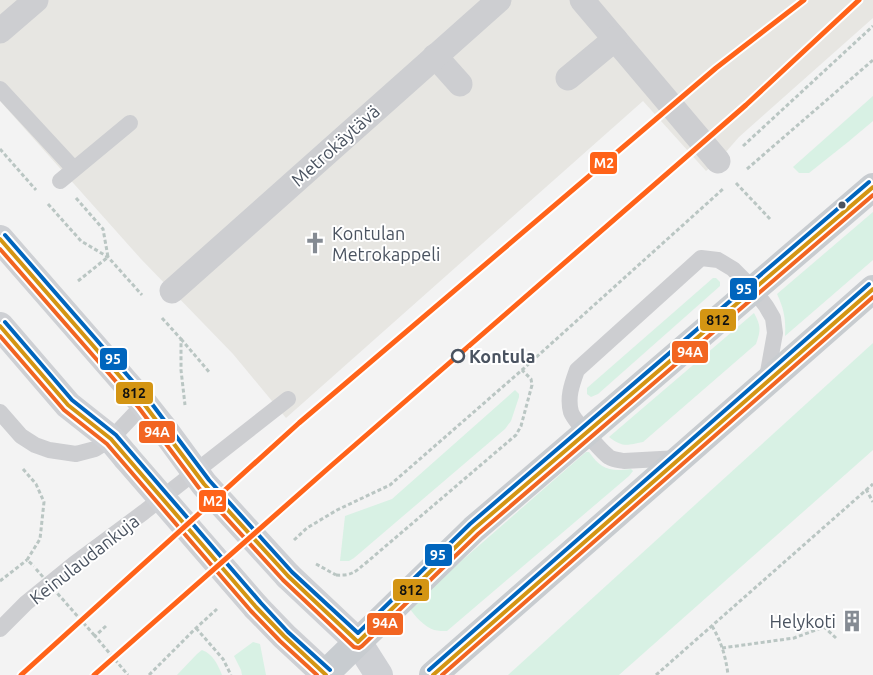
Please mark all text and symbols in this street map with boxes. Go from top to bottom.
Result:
street label: Metrokäytävä [287,100,383,190]
line badge: M2 [589,151,618,175]
text: M2 [594,155,614,171]
unlabelled marker [837,200,847,210]
place label: Kontulan Metrokappeli [332,223,440,264]
church icon: Kontulan Metrokappeli [302,230,328,256]
line badge: 95 [729,277,758,301]
text: 95 [736,281,752,297]
line badge: 812 [699,308,737,332]
text: 812 [706,312,730,328]
line badge: 94A [671,340,709,364]
text: 94A [677,344,703,360]
place label: Kontula [469,346,535,366]
line badge: 95 [99,347,128,371]
marker: Kontula [451,349,465,363]
text: 95 [105,351,121,367]
line badge: 812 [115,381,154,405]
text: 812 [122,385,146,401]
line badge: 94A [138,420,176,444]
text: 94A [144,424,170,440]
line badge: M2 [198,489,227,513]
text: M2 [203,493,223,509]
street label: Keinulaudankuja [25,510,143,608]
line badge: 95 [424,543,453,567]
text: 95 [430,547,446,563]
line badge: 812 [392,578,430,602]
text: 812 [399,582,423,598]
building icon: Helykoti [839,608,865,634]
place label: Helykoti [769,611,836,631]
line badge: 94A [366,612,404,636]
text: 94A [372,615,398,631]

